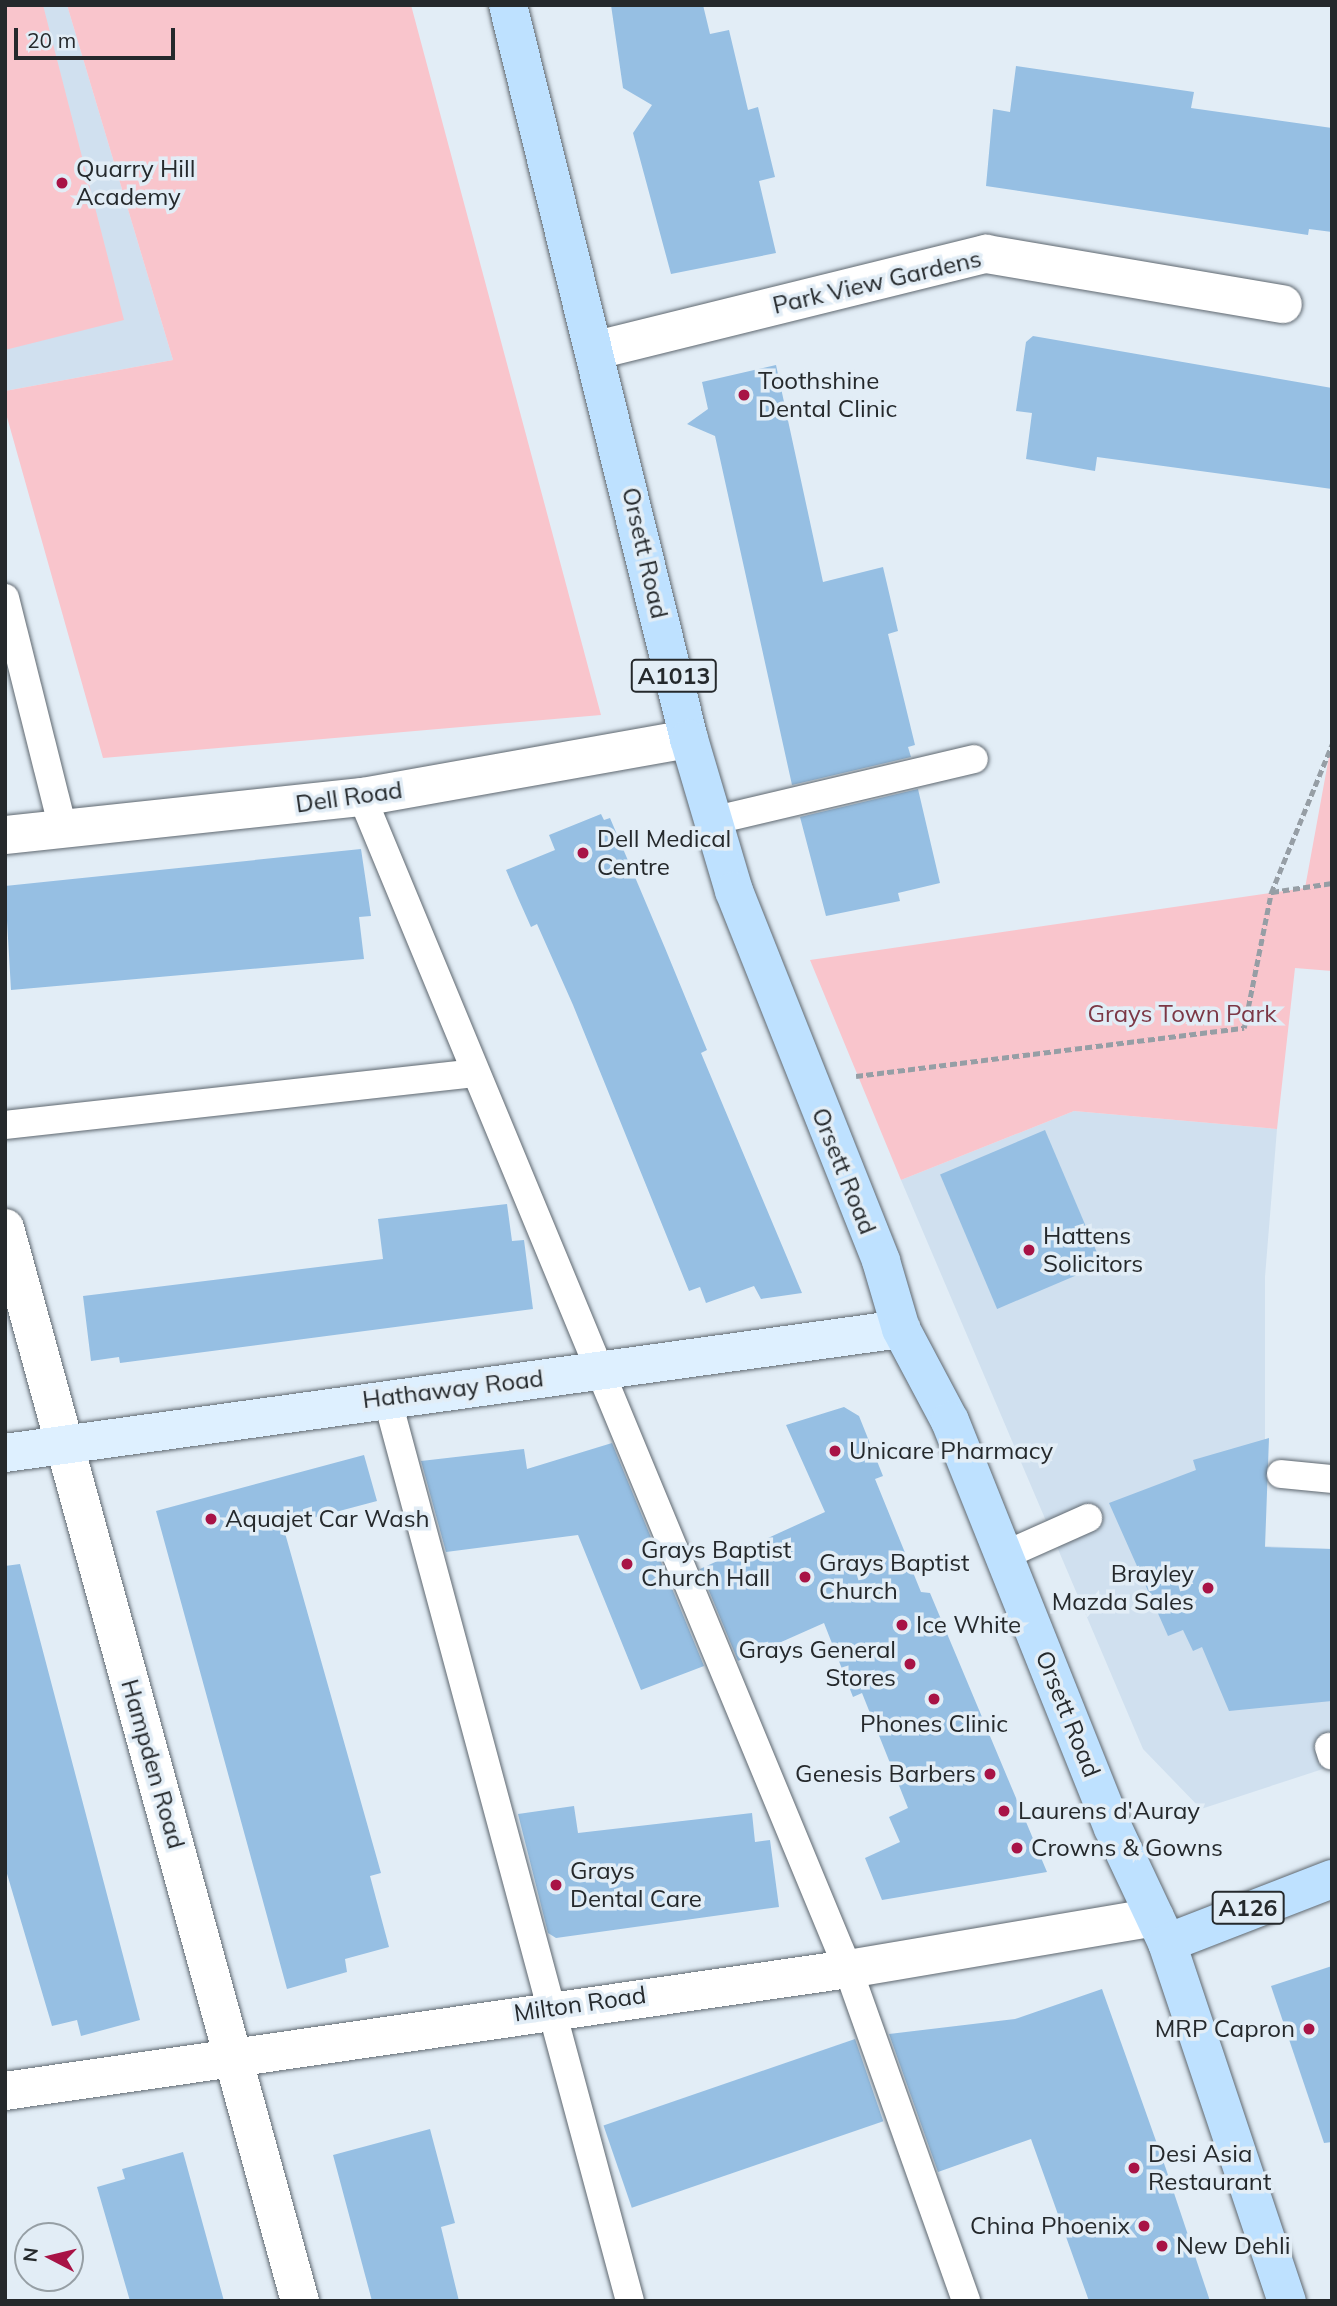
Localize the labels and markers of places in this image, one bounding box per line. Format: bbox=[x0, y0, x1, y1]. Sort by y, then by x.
place label: Quarry Hill Academy bbox=[76, 155, 195, 211]
marker: Quarry Hill Academy bbox=[54, 175, 70, 191]
place label: Toothshine Dental Clinic bbox=[758, 367, 897, 423]
marker: Toothshine Dental Clinic bbox=[736, 387, 752, 403]
place label: Dell Medical Centre bbox=[597, 825, 731, 881]
marker: Dell Medical Centre bbox=[575, 845, 591, 861]
place label: Hattens Solicitors bbox=[1043, 1222, 1143, 1278]
marker: Hattens Solicitors bbox=[1021, 1242, 1037, 1258]
place label: Unicare Pharmacy bbox=[849, 1437, 1053, 1465]
marker: Unicare Pharmacy bbox=[827, 1443, 843, 1459]
place label: Aquajet Car Wash bbox=[225, 1505, 430, 1533]
marker: Aquajet Car Wash bbox=[203, 1511, 219, 1527]
place label: Grays Baptist Church Hall bbox=[641, 1536, 791, 1592]
place label: Grays Baptist Church bbox=[819, 1549, 969, 1605]
marker: Grays Baptist Church Hall bbox=[619, 1556, 635, 1572]
place label: Brayley Mazda Sales bbox=[1052, 1560, 1194, 1616]
marker: Grays Baptist Church bbox=[797, 1569, 813, 1585]
marker: Brayley Mazda Sales bbox=[1200, 1580, 1216, 1596]
place label: Ice White bbox=[916, 1611, 1021, 1639]
marker: Ice White bbox=[894, 1617, 910, 1633]
place label: Grays General Stores bbox=[738, 1636, 896, 1692]
marker: Grays General Stores bbox=[902, 1656, 918, 1672]
marker: Phones Clinic bbox=[926, 1691, 942, 1707]
place label: Phones Clinic bbox=[860, 1710, 1008, 1738]
place label: Genesis Barbers bbox=[795, 1760, 976, 1788]
marker: Genesis Barbers bbox=[982, 1766, 998, 1782]
place label: Laurens d'Auray bbox=[1018, 1797, 1200, 1825]
marker: Laurens d'Auray bbox=[996, 1803, 1012, 1819]
place label: Crowns & Gowns bbox=[1031, 1834, 1223, 1862]
marker: Crowns & Gowns bbox=[1009, 1840, 1025, 1856]
place label: Grays Dental Care bbox=[570, 1857, 702, 1913]
marker: Grays Dental Care bbox=[548, 1877, 564, 1893]
place label: MRP Capron bbox=[1155, 2015, 1295, 2043]
marker: MRP Capron bbox=[1301, 2021, 1317, 2037]
place label: Desi Asia Restaurant bbox=[1148, 2140, 1271, 2196]
marker: Desi Asia Restaurant bbox=[1126, 2160, 1142, 2176]
place label: China Phoenix bbox=[970, 2212, 1130, 2240]
marker: China Phoenix bbox=[1136, 2218, 1152, 2234]
place label: New Dehli bbox=[1176, 2232, 1290, 2260]
marker: New Dehli bbox=[1154, 2238, 1170, 2254]

